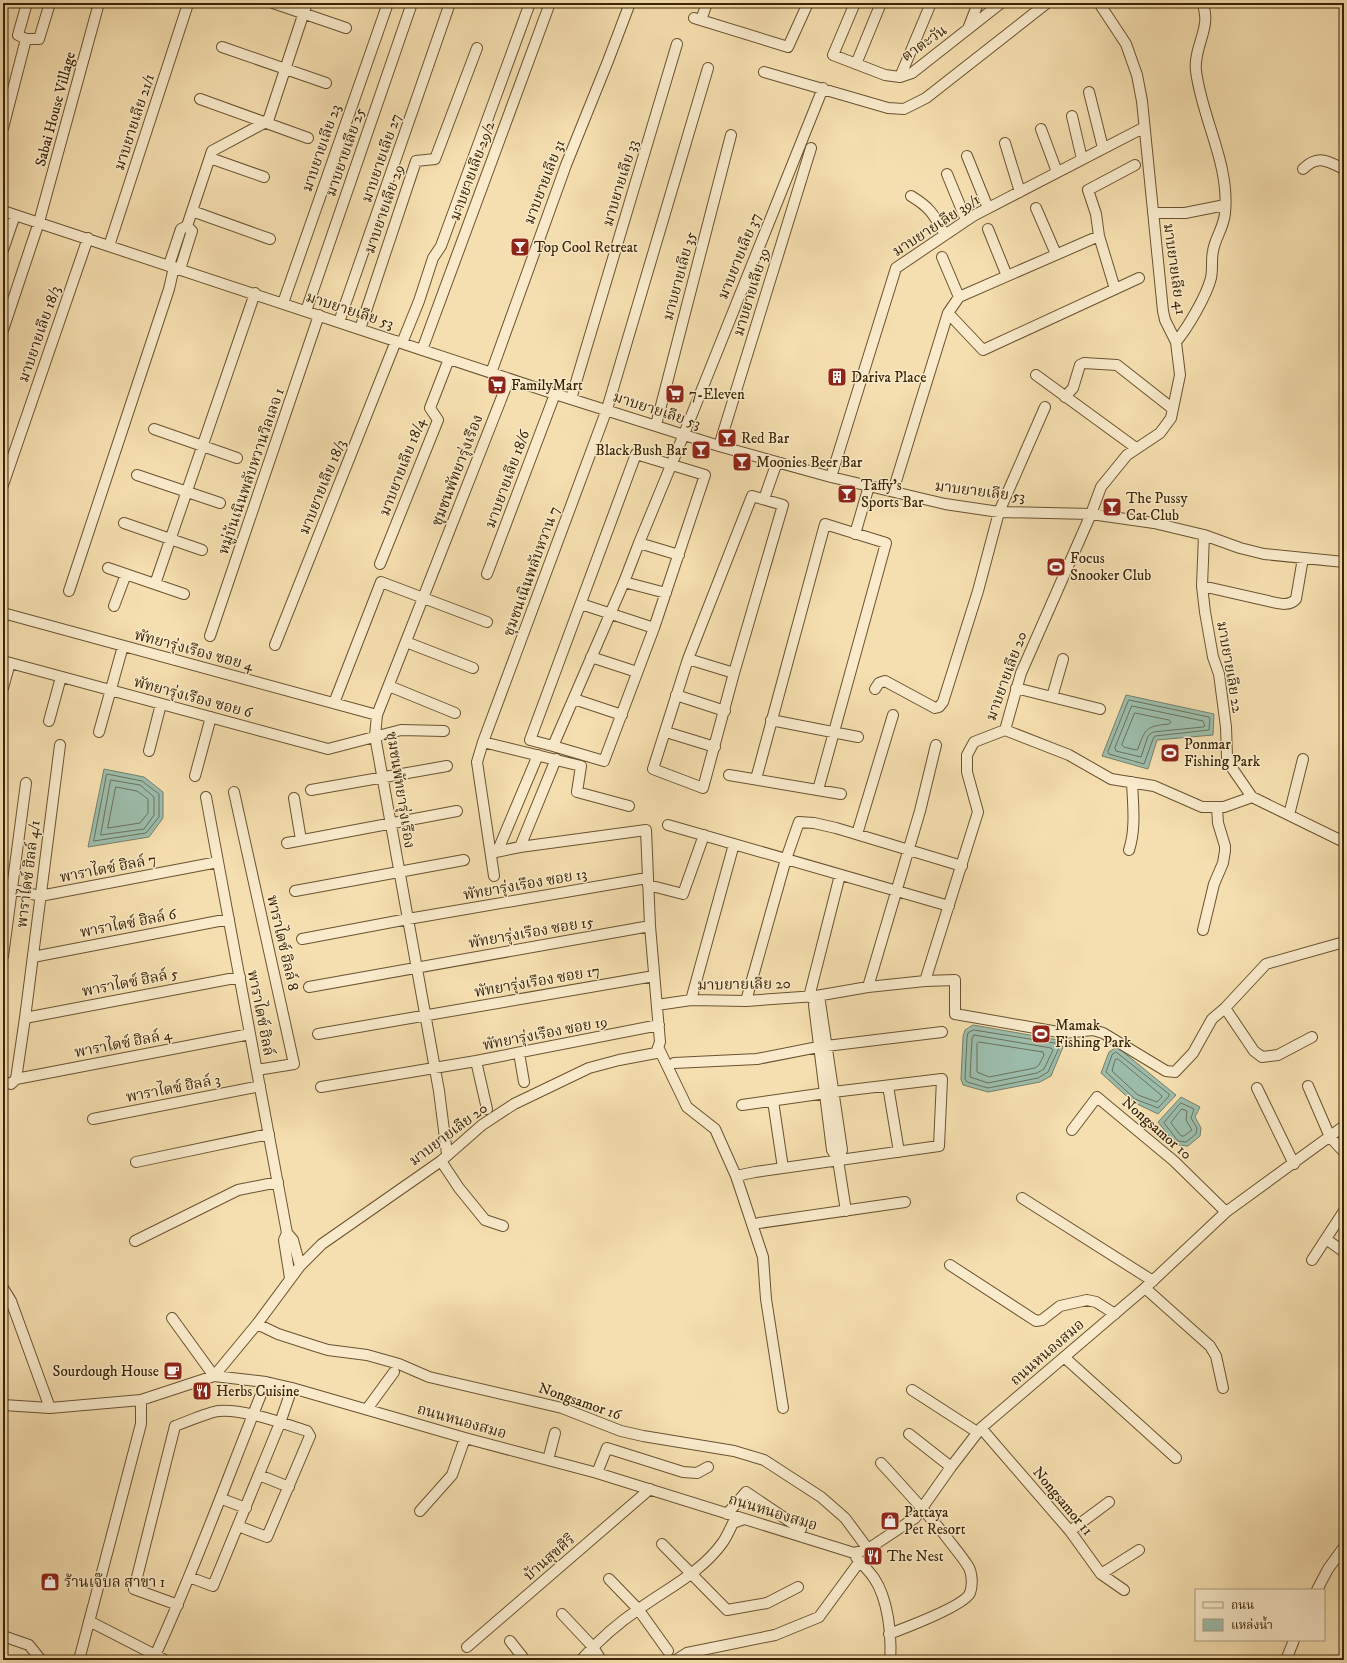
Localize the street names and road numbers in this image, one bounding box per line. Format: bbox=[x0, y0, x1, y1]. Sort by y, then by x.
street label: ตาตะวัน bbox=[898, 21, 951, 66]
street label: Sabai House Village bbox=[31, 50, 80, 169]
street label: มาบยายเลีย 21/1 bbox=[110, 71, 159, 173]
street label: มาบยายเลีย 23 bbox=[298, 102, 345, 194]
street label: มาบยายเลีย 25 bbox=[321, 105, 370, 199]
street label: มาบยายเลีย 27 bbox=[357, 111, 406, 205]
street label: มาบยายเลีย 29/2 bbox=[446, 118, 499, 223]
street label: มาบยายเลีย 31 bbox=[520, 137, 569, 227]
street label: มาบยายเลีย 33 bbox=[598, 138, 643, 229]
street label: มาบยายเลีย 29 bbox=[360, 162, 409, 256]
street label: มาบยายเลีย 39/1 bbox=[889, 190, 984, 261]
street label: มาบยายเลีย 37 bbox=[713, 210, 765, 302]
street label: มาบยายเลีย 41 bbox=[1159, 222, 1190, 316]
street label: มาบยายเลีย 35 bbox=[659, 229, 701, 323]
street label: มาบยายเลีย 39 bbox=[729, 246, 774, 339]
street label: มาบยายเลีย 18/3 bbox=[14, 283, 65, 385]
street label: มาบยายเลีย 53 bbox=[304, 287, 396, 334]
street label: หมู่บ้นเนินพลับหวานวิลเลจ 1 bbox=[214, 386, 289, 557]
street label: มาบยายเลีย 53 bbox=[611, 387, 703, 434]
street label: ชุมชนพัทยารุ่งเรือง bbox=[427, 412, 488, 529]
street label: มาบยายเลีย 18/4 bbox=[375, 415, 430, 519]
street label: มาบยายเลีย 18/6 bbox=[481, 426, 534, 531]
street label: มาบยายเลีย 18/3 bbox=[295, 437, 350, 537]
street label: มาบยายเลีย 53 bbox=[934, 477, 1026, 506]
street label: ชุมชนเนินพลับหวาน 7 bbox=[499, 504, 565, 639]
street label: มาบยายเลีย 22 bbox=[1212, 620, 1247, 715]
street label: พัทยารุ่งเรือง ซอย 4 bbox=[132, 625, 256, 677]
street label: มาบยายเลีย 20 bbox=[982, 629, 1031, 723]
street label: พัทยารุ่งเรือง ซอย 6 bbox=[131, 673, 255, 724]
street label: ชุมชนพัทยารุ่งเรือง bbox=[381, 730, 419, 850]
street label: พาราไดซ์ ฮิลล์ 4/1 bbox=[10, 819, 45, 929]
street label: พาราไดซ์ ฮิลล์ 7 bbox=[58, 848, 158, 887]
street label: พัทยารุ่งเรือง ซอย 13 bbox=[462, 864, 588, 906]
street label: พาราไดซ์ ฮิลล์ 8 bbox=[262, 893, 305, 993]
street label: พาราไดซ์ ฮิลล์ 6 bbox=[78, 903, 179, 942]
street label: พัทยารุ่งเรือง ซอย 15 bbox=[467, 912, 596, 954]
street label: พัทยารุ่งเรือง ซอย 17 bbox=[473, 961, 602, 1003]
street label: พาราไดซ์ ฮิลล์ 5 bbox=[80, 962, 180, 1001]
street label: พาราไดซ์ ฮิลล์ bbox=[243, 968, 280, 1058]
street label: มาบยายเลีย 20 bbox=[697, 974, 791, 995]
street label: พัทยารุ่งเรือง ซอย 19 bbox=[481, 1012, 609, 1056]
street label: พาราไดซ์ ฮิลล์ 4 bbox=[72, 1023, 174, 1062]
street label: พาราไดซ์ ฮิลล์ 3 bbox=[124, 1068, 222, 1107]
street label: Nongsamor 10 bbox=[1118, 1093, 1196, 1164]
street label: มาบยายเลีย 20 bbox=[405, 1099, 491, 1170]
street label: ถนนหนองสมอ bbox=[1006, 1315, 1088, 1390]
street label: Nongsamor 16 bbox=[536, 1378, 625, 1425]
street label: ถนนหนองสมอ bbox=[415, 1400, 509, 1443]
street label: Nongsamor 11 bbox=[1028, 1463, 1097, 1540]
street label: ถนนหนองสมอ bbox=[726, 1490, 820, 1535]
street label: บ้านสุขศิริ bbox=[520, 1530, 579, 1585]

